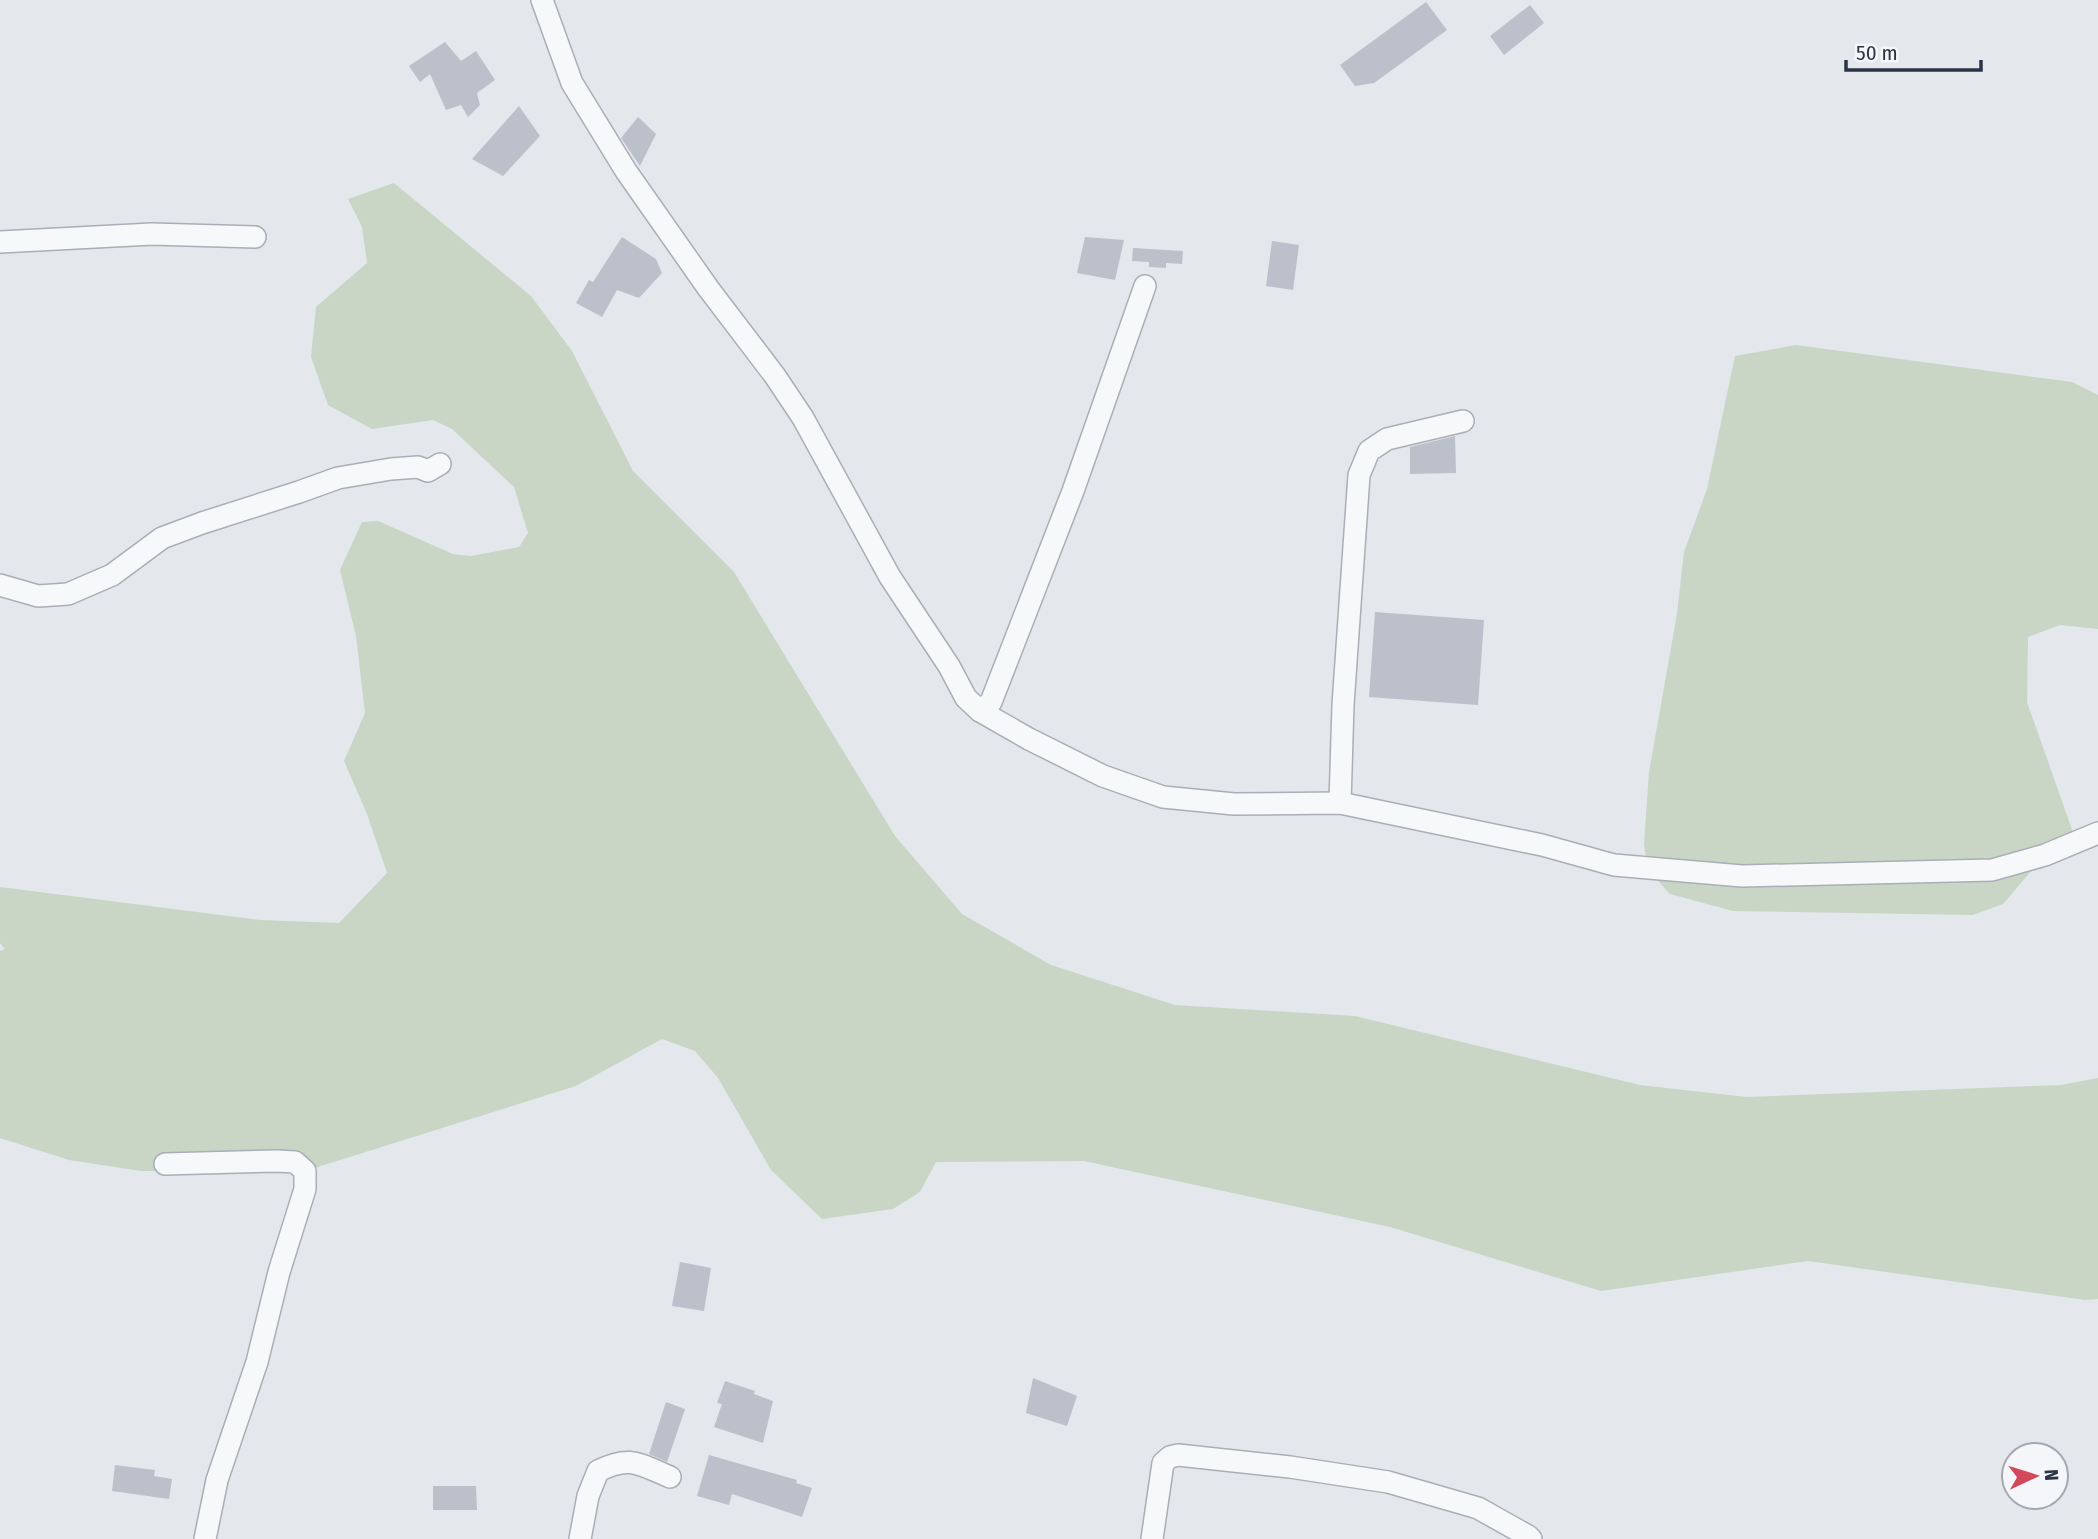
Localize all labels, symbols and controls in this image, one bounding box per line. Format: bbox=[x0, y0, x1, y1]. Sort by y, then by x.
scale bar bbox=[1846, 28, 1981, 72]
text: 50 m bbox=[1856, 40, 1898, 66]
north arrow bbox=[2000, 1441, 2070, 1511]
text: N bbox=[2040, 1468, 2063, 1481]

